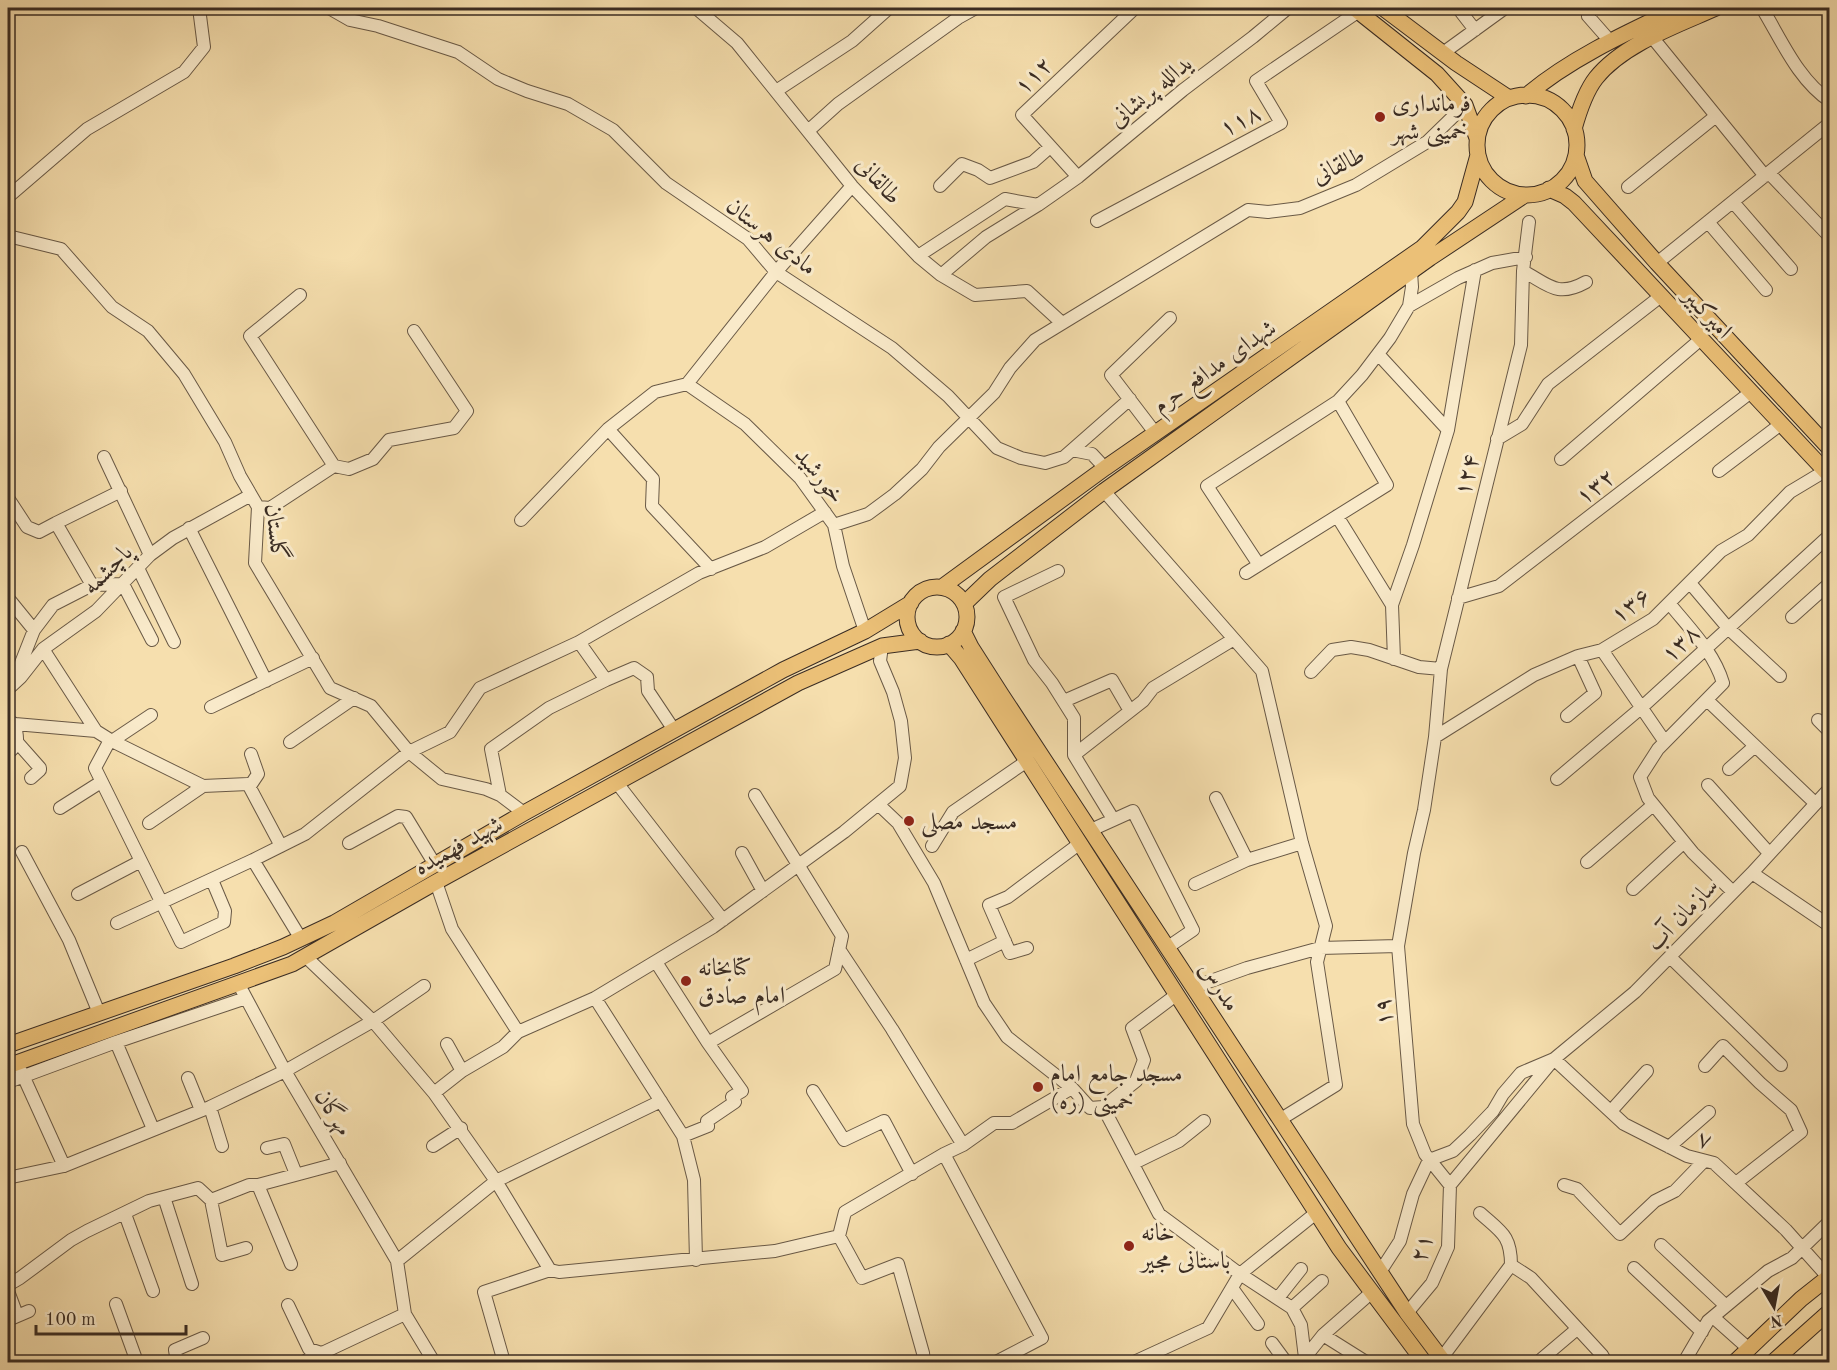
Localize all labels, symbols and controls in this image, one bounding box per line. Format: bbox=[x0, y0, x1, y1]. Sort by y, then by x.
street label: یدالله پریشانی bbox=[1105, 52, 1198, 135]
street label: ۱۱۲ bbox=[1011, 53, 1058, 100]
place label: فرمانداری خمینی شهر bbox=[1389, 93, 1471, 148]
street label: ۱۱۸ bbox=[1217, 102, 1265, 142]
marker: فرمانداری خمینی شهر bbox=[1373, 110, 1387, 124]
street label: طالقانی bbox=[1309, 144, 1369, 190]
street label: طالقانی bbox=[850, 153, 905, 210]
street label: مادی هرستان bbox=[720, 194, 820, 282]
street label: امیرکبیر bbox=[1676, 282, 1736, 344]
street label: شهدای مدافع حرم bbox=[1149, 316, 1286, 425]
street label: خورشید bbox=[788, 444, 848, 509]
street label: ۱۲۴ bbox=[1451, 452, 1485, 499]
street label: ۱۳۲ bbox=[1572, 465, 1620, 510]
street label: گلستان bbox=[260, 502, 295, 562]
street label: پاچشمه bbox=[79, 540, 141, 602]
street label: ۱۳۶ bbox=[1607, 585, 1655, 629]
street label: ۱۳۸ bbox=[1658, 621, 1705, 668]
place label: مسجد مصلی bbox=[921, 811, 1017, 838]
street label: شهید فهمیده bbox=[411, 813, 508, 882]
marker: مسجد مصلی bbox=[902, 814, 916, 828]
street label: سازمان آب bbox=[1640, 871, 1725, 957]
place label: کتابخانه امام صادق bbox=[698, 957, 785, 1016]
street label: مدرس bbox=[1194, 958, 1243, 1016]
marker: کتابخانه امام صادق bbox=[679, 974, 693, 988]
street label: ۱۹ bbox=[1372, 997, 1398, 1027]
place label: مسجد جامع امام خمینی (ره) bbox=[1050, 1063, 1183, 1118]
marker: مسجد جامع امام خمینی (ره) bbox=[1031, 1080, 1045, 1094]
street label: مهرگان bbox=[308, 1083, 360, 1141]
street label: ۷ bbox=[1694, 1127, 1715, 1154]
place label: خانه باستانی مجیر bbox=[1138, 1222, 1230, 1274]
street label: ۲۱ bbox=[1407, 1232, 1438, 1266]
marker: خانه باستانی مجیر bbox=[1122, 1239, 1136, 1253]
north arrow bbox=[1744, 1277, 1804, 1337]
scale bar bbox=[36, 1298, 186, 1336]
text: 100 m bbox=[45, 1311, 96, 1329]
text: N bbox=[1768, 1311, 1784, 1329]

